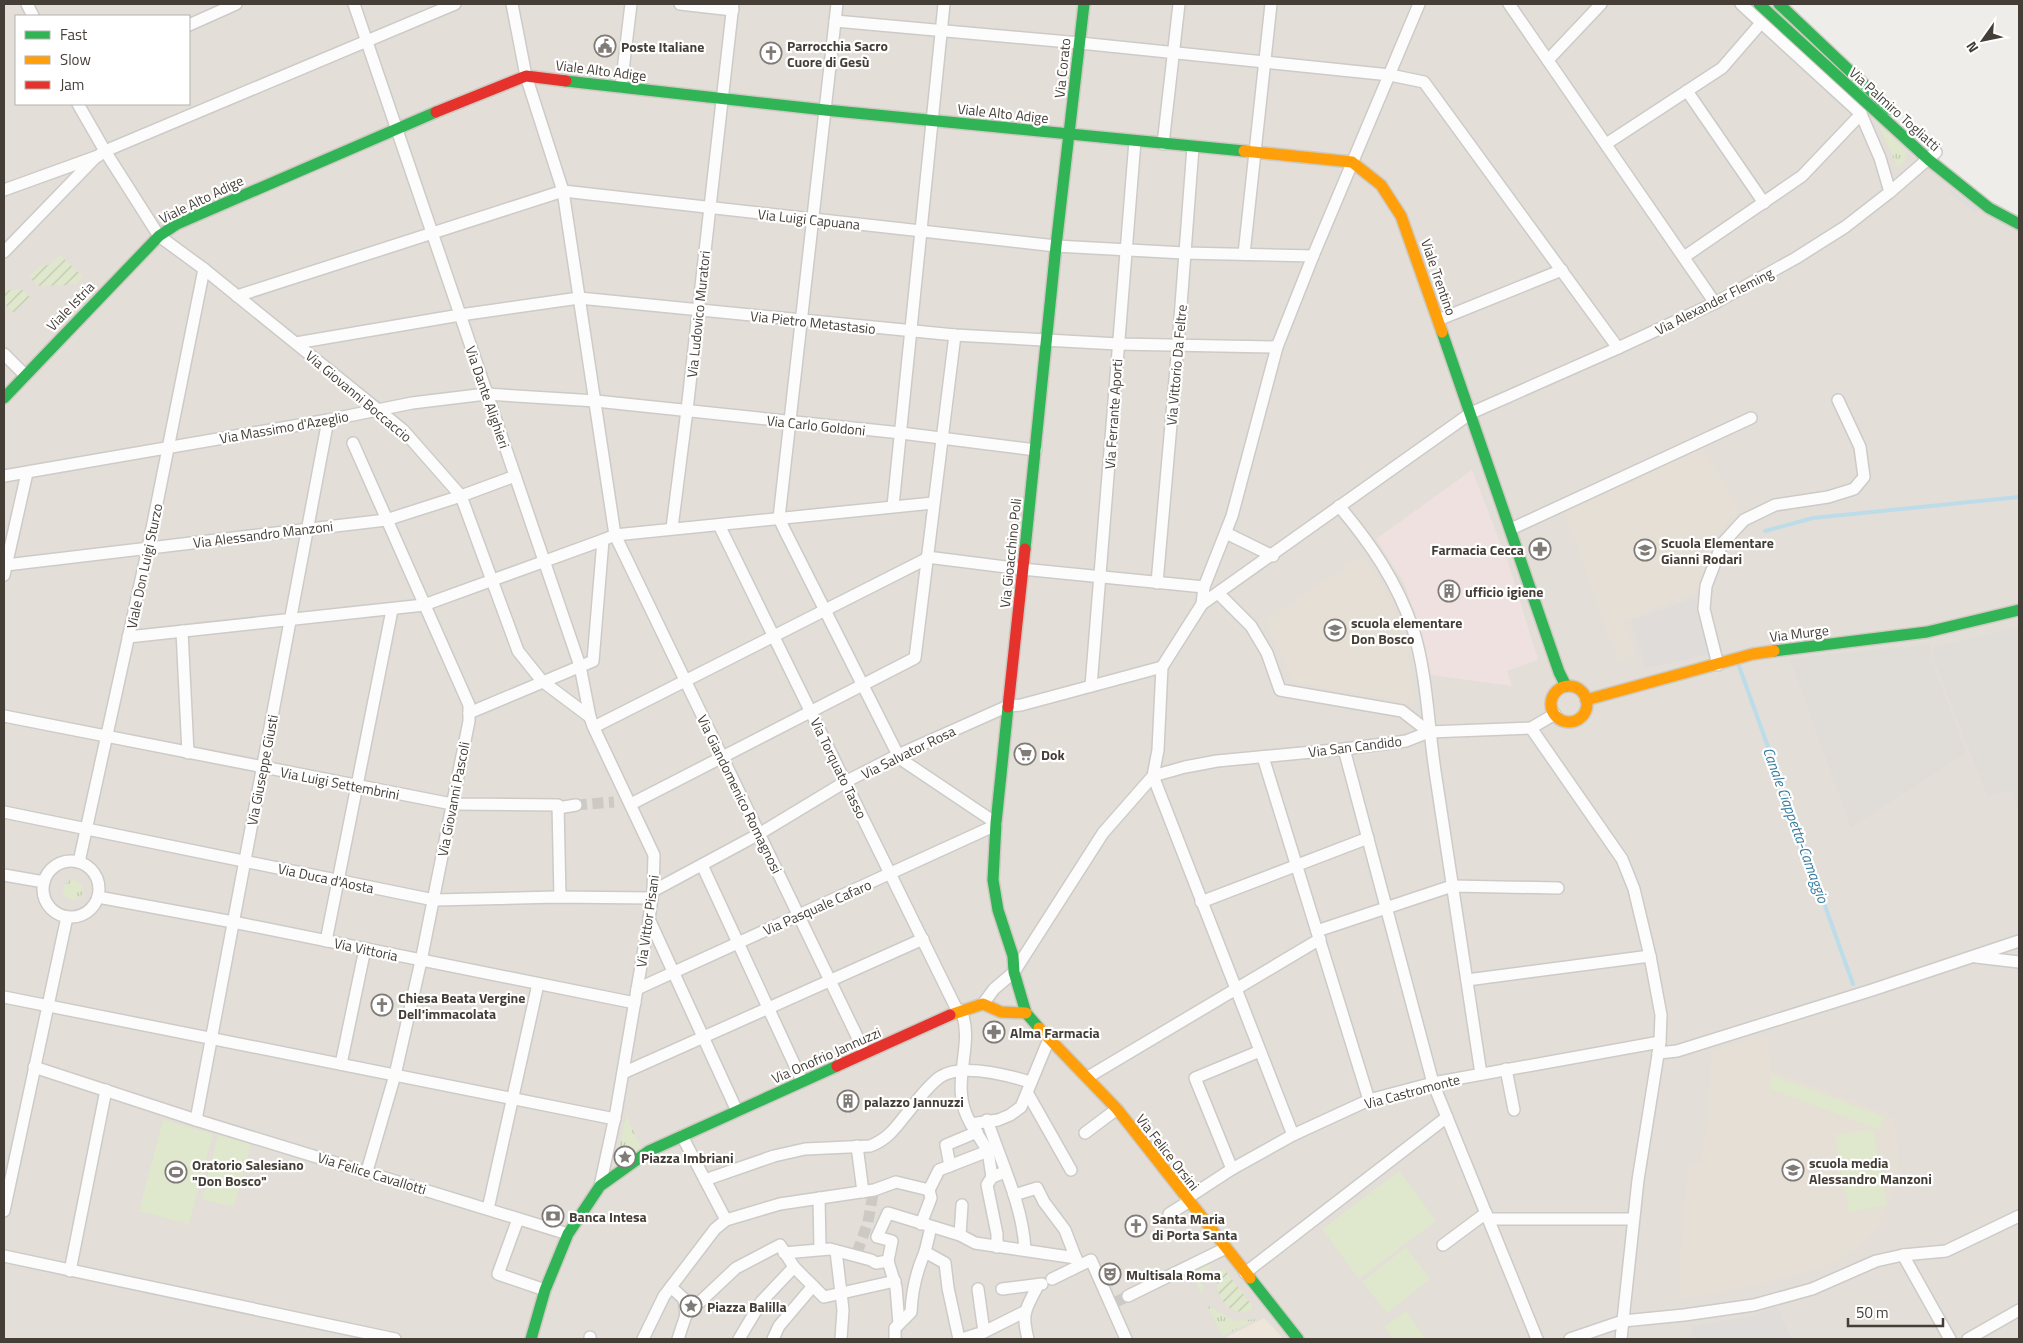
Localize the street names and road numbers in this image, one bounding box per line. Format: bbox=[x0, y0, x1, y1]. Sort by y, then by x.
street label: Via Corato bbox=[1048, 37, 1076, 99]
street label: Viale Alto Adige bbox=[554, 54, 648, 86]
street label: Via Palmiro Togliatti bbox=[1845, 62, 1945, 156]
street label: Viale Alto Adige bbox=[956, 98, 1050, 128]
street label: Viale Alto Adige bbox=[155, 169, 247, 229]
street label: Via Luigi Capuana bbox=[757, 203, 861, 235]
street label: Viale Trentino bbox=[1416, 236, 1462, 318]
street label: Via Ludovico Muratori bbox=[681, 249, 715, 379]
street label: Via Alexander Fleming bbox=[1651, 262, 1777, 340]
street label: Viale Istria bbox=[41, 277, 99, 335]
street label: Via Vittorio Da Feltre bbox=[1160, 304, 1192, 426]
street label: Via Pietro Metastasio bbox=[749, 305, 877, 339]
street label: Via Dante Alighieri bbox=[461, 343, 515, 451]
street label: Via Giovanni Boccaccio bbox=[301, 345, 417, 447]
street label: Via Ferrante Aporti bbox=[1099, 358, 1127, 470]
street label: Via Massimo d'Azeglio bbox=[218, 405, 350, 449]
street label: Via Carlo Goldoni bbox=[766, 409, 866, 441]
street label: Via Gioacchino Poli bbox=[994, 497, 1026, 609]
street label: Viale Don Luigi Sturzo bbox=[120, 501, 168, 631]
street label: Via Alessandro Manzoni bbox=[192, 515, 334, 553]
street label: Via Murge bbox=[1768, 619, 1830, 647]
street label: Via Giandomenico Romagnosi bbox=[692, 711, 788, 877]
street label: Via Giuseppe Giusti bbox=[241, 713, 283, 827]
street label: Via Torquato Tasso bbox=[805, 714, 873, 822]
street label: Via Salvator Rosa bbox=[857, 720, 959, 784]
street label: Via San Candido bbox=[1307, 730, 1403, 762]
street label: Via Giovanni Pascoli bbox=[432, 740, 474, 858]
street label: Via Luigi Settembrini bbox=[279, 761, 401, 805]
street label: Via Duca d'Aosta bbox=[276, 858, 376, 898]
street label: Via Vittor Pisani bbox=[630, 873, 664, 969]
street label: Via Pasquale Cafaro bbox=[759, 874, 875, 940]
street label: Via Vittoria bbox=[332, 932, 400, 966]
street label: Via Onofrio Jannuzzi bbox=[768, 1021, 884, 1089]
street label: Via Castromonte bbox=[1362, 1068, 1462, 1114]
street label: Via Felice Orsini bbox=[1131, 1109, 1205, 1195]
street label: Via Felice Cavallotti bbox=[315, 1146, 429, 1200]

